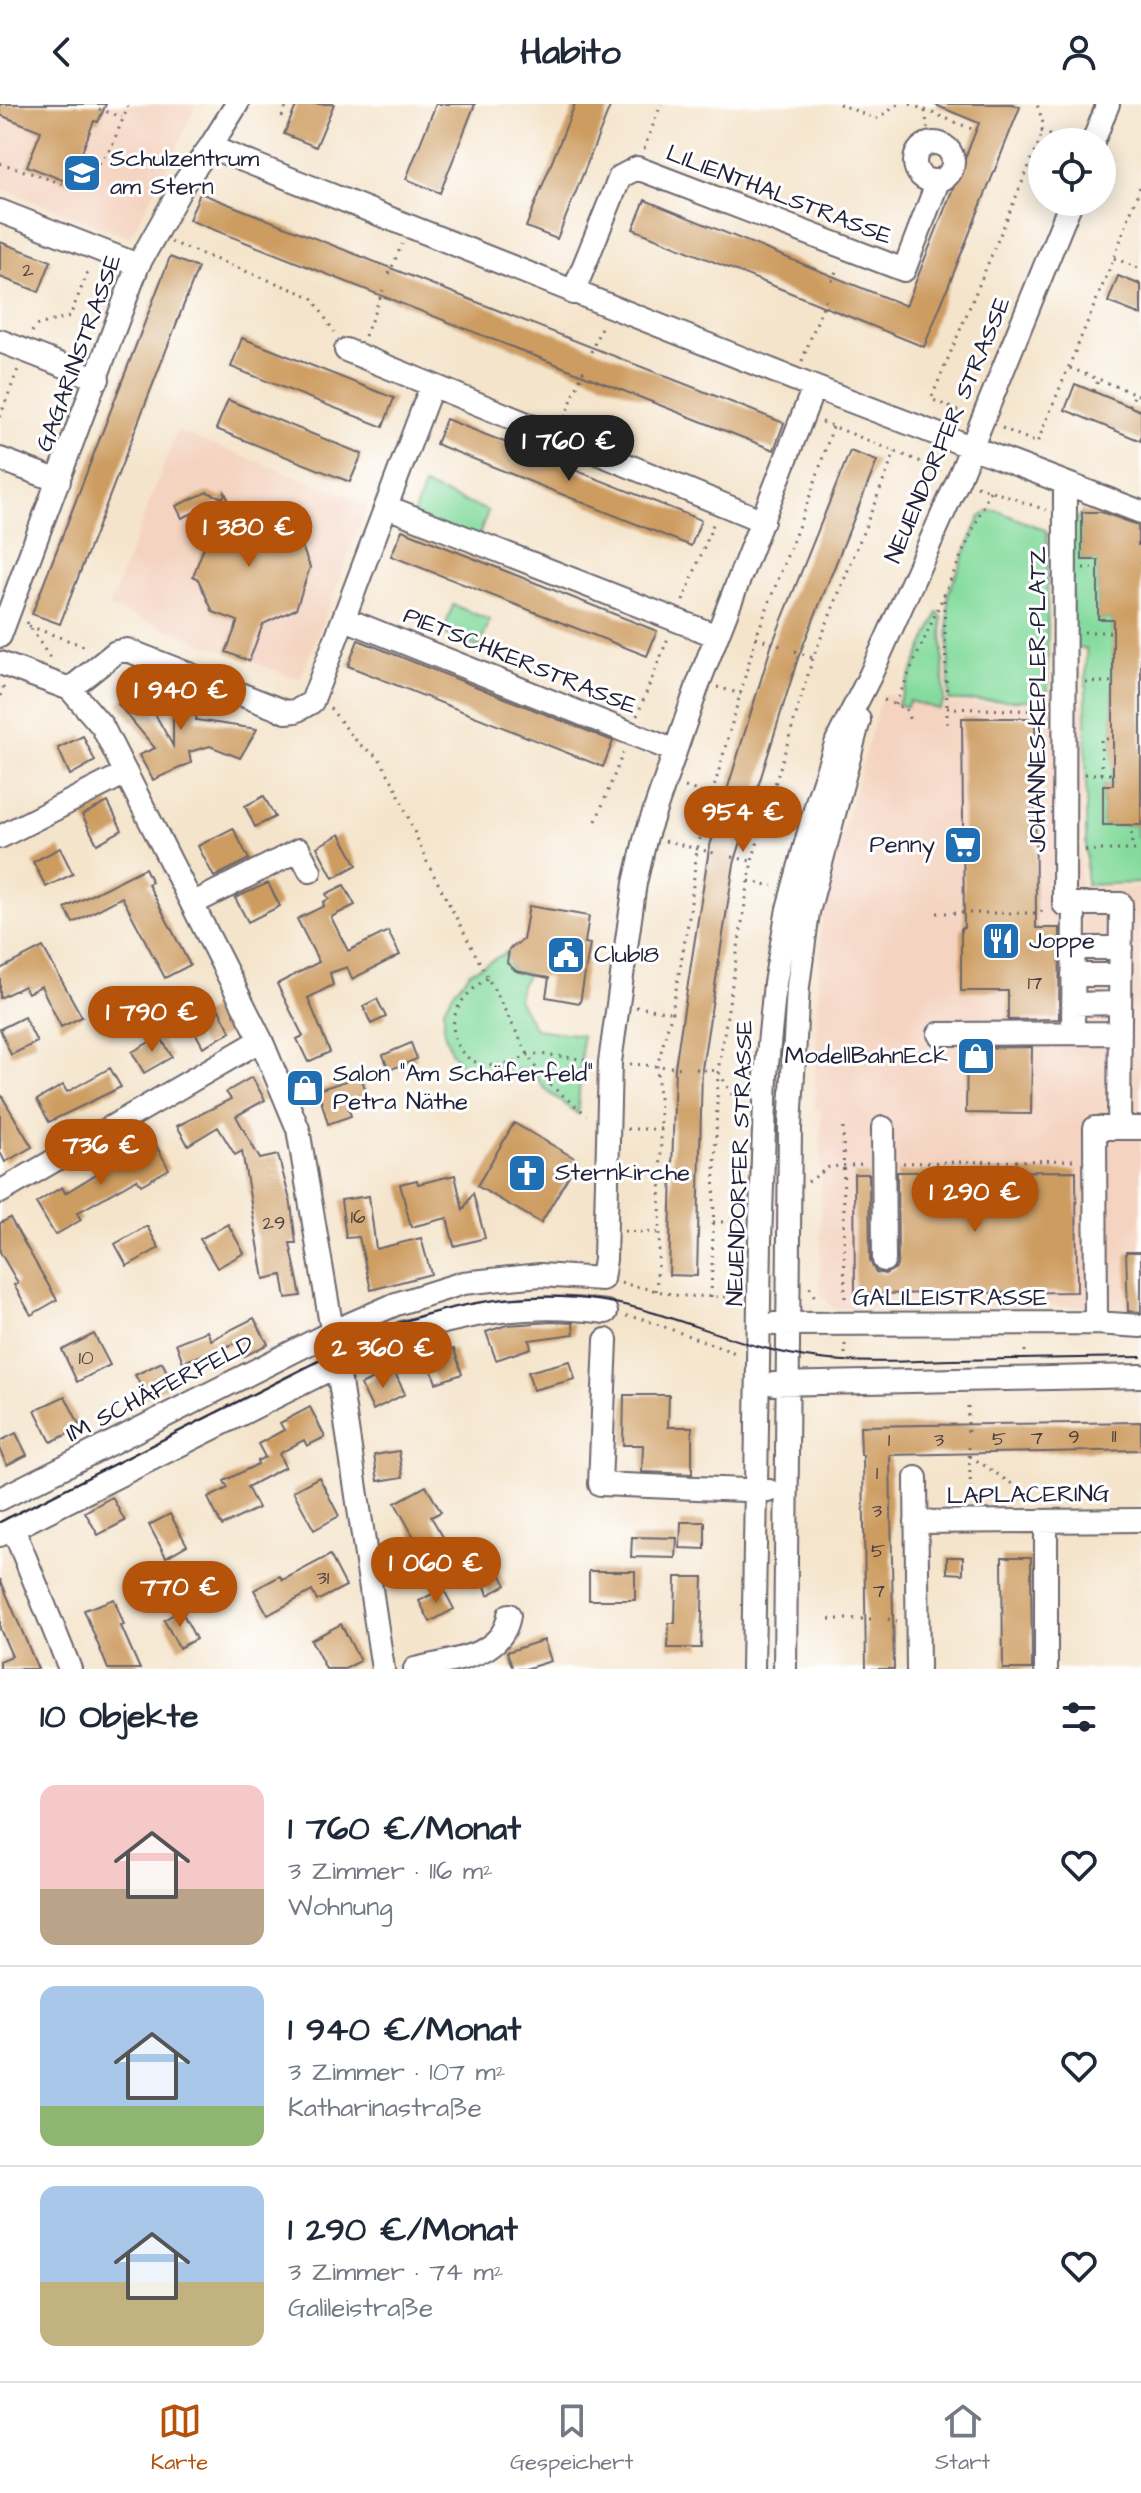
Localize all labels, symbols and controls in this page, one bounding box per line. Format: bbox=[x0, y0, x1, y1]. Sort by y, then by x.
text: Habito bbox=[520, 27, 621, 78]
icon: back bbox=[40, 30, 84, 74]
icon: person bbox=[1057, 30, 1101, 74]
map controls bbox=[1028, 128, 1116, 216]
button: locate bbox=[1028, 128, 1116, 216]
street label: LILIENTHALSTRASSE bbox=[661, 136, 897, 254]
place label: Schulzentrum am Stern bbox=[110, 142, 259, 204]
school or university icon: Schulzentrum am Stern bbox=[61, 152, 103, 194]
street label: GAGARINSTRASSE bbox=[28, 250, 130, 456]
house number: 2 bbox=[22, 256, 34, 284]
street label: NEUENDORFER STRASSE bbox=[876, 292, 1020, 568]
pin: 1 760 € bbox=[495, 415, 643, 483]
text: 1 760 € bbox=[522, 423, 616, 459]
pin: 1 380 € bbox=[175, 501, 323, 569]
text: 1 380 € bbox=[203, 509, 295, 545]
street label: JOHANNES-KEPLER-PLATZ bbox=[1021, 546, 1055, 852]
street label: PIETSCHKERSTRASSE bbox=[398, 599, 642, 723]
pin: 1 940 € bbox=[107, 664, 255, 732]
text: 1 940 € bbox=[134, 672, 228, 708]
pin: 954 € bbox=[687, 786, 799, 854]
text: 954 € bbox=[702, 794, 784, 830]
supermarket icon: Penny bbox=[942, 824, 984, 866]
place label: Penny bbox=[870, 828, 935, 863]
restaurant icon: Joppe bbox=[980, 920, 1022, 962]
place label: Joppe bbox=[1029, 924, 1095, 958]
public building icon: Club18 bbox=[545, 934, 587, 976]
place label: Club18 bbox=[594, 938, 659, 972]
house number: 17 bbox=[1028, 969, 1042, 997]
pin: 1 790 € bbox=[78, 986, 226, 1054]
text: 1 790 € bbox=[106, 994, 198, 1030]
street label: NEUENDORFER STRASSE bbox=[718, 1019, 762, 1307]
shop icon: ModellBahnEck bbox=[955, 1035, 997, 1077]
place label: ModellBahnEck bbox=[785, 1039, 948, 1073]
place label: Salon "Am Schäferfeld" Petra Näthe bbox=[333, 1057, 593, 1119]
shop icon: Salon "Am Schäferfeld" Petra Näthe bbox=[284, 1067, 326, 1109]
pin: 736 € bbox=[45, 1119, 157, 1187]
text: 736 € bbox=[63, 1127, 139, 1163]
church icon: Sternkirche bbox=[506, 1152, 548, 1194]
place label: Sternkirche bbox=[555, 1156, 690, 1190]
pin: 1 290 € bbox=[901, 1166, 1049, 1234]
text: 1 290 € bbox=[930, 1174, 1020, 1210]
house number: 16 bbox=[350, 1203, 366, 1231]
house number: 29 bbox=[263, 1209, 285, 1237]
street label: GALILEISTRASSE bbox=[853, 1281, 1047, 1315]
pin: 2 360 € bbox=[309, 1322, 457, 1390]
street label: IM SCHÄFERFELD bbox=[60, 1327, 260, 1451]
text: 2 360 € bbox=[332, 1330, 434, 1366]
house number: 10 bbox=[78, 1344, 94, 1372]
house number: 11 bbox=[1111, 1422, 1117, 1450]
house number: 9 bbox=[1068, 1423, 1080, 1451]
house number: 7 bbox=[1031, 1424, 1043, 1452]
house number: 5 bbox=[992, 1425, 1006, 1453]
house number: 1 bbox=[888, 1426, 891, 1454]
house number: 3 bbox=[934, 1426, 944, 1454]
house number: 1 bbox=[876, 1459, 879, 1487]
street label: LAPLACERING bbox=[946, 1477, 1110, 1513]
house number: 3 bbox=[872, 1497, 882, 1525]
pin: 1 060 € bbox=[362, 1537, 510, 1605]
house number: 5 bbox=[871, 1537, 885, 1565]
text: 1 060 € bbox=[389, 1545, 483, 1581]
pin: 770 € bbox=[124, 1561, 236, 1629]
house number: 31 bbox=[317, 1564, 330, 1592]
text: 770 € bbox=[140, 1569, 220, 1605]
house number: 7 bbox=[873, 1577, 885, 1605]
text: 10 Objekte bbox=[40, 1693, 199, 1741]
icon: filters bbox=[1057, 1695, 1101, 1739]
text: 1 760 €/Monat bbox=[288, 1805, 521, 1853]
icon: home bbox=[104, 1817, 200, 1913]
icon: heart bbox=[1057, 1843, 1101, 1887]
text: 3 Zimmer · 116 m² bbox=[288, 1853, 493, 1889]
text: Wohnung bbox=[288, 1889, 393, 1925]
text: 1 940 €/Monat bbox=[288, 2006, 521, 2054]
icon: home bbox=[104, 2018, 200, 2114]
icon: heart bbox=[1057, 2044, 1101, 2088]
text: 3 Zimmer · 107 m² bbox=[288, 2054, 505, 2090]
text: Katharinastraße bbox=[288, 2090, 482, 2126]
text: 1 290 €/Monat bbox=[288, 2206, 518, 2254]
icon: home bbox=[104, 2218, 200, 2314]
icon: heart bbox=[1057, 2244, 1101, 2288]
text: 3 Zimmer · 74 m² bbox=[288, 2254, 503, 2290]
text: Galileistraße bbox=[288, 2290, 433, 2326]
tab: Karte bbox=[151, 2399, 208, 2478]
tab: Gespeichert bbox=[510, 2399, 633, 2478]
tab: Start bbox=[935, 2399, 990, 2478]

